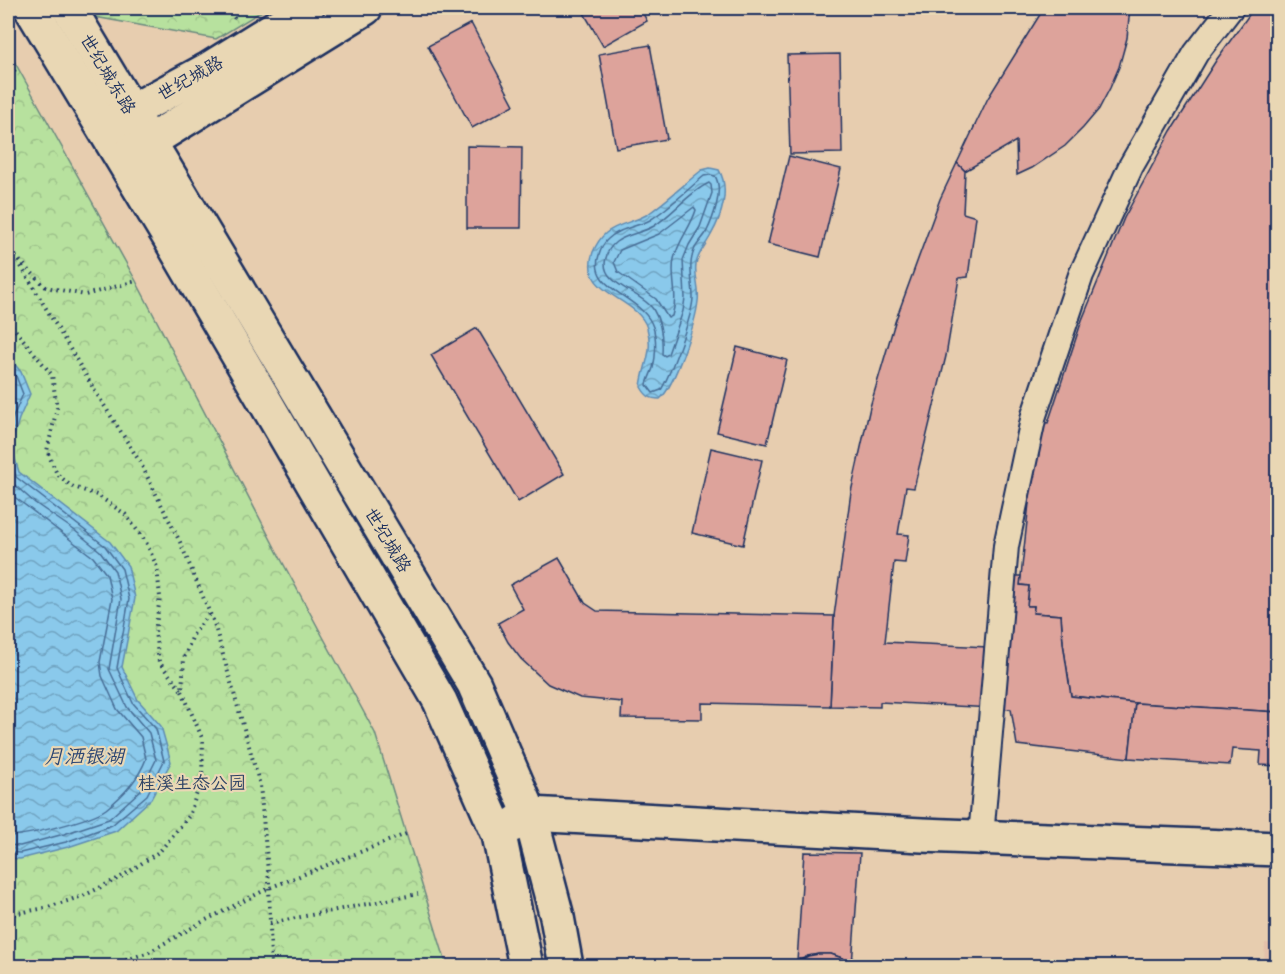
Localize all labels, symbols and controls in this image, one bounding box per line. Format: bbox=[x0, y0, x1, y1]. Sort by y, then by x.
street label: 世纪城东路 bbox=[74, 29, 141, 119]
street label: 世纪城路 bbox=[153, 50, 228, 107]
street label: 世纪城路 bbox=[358, 503, 417, 578]
water label: 月洒银湖 bbox=[44, 743, 126, 771]
park label: 桂溪生态公园 bbox=[138, 771, 246, 796]

